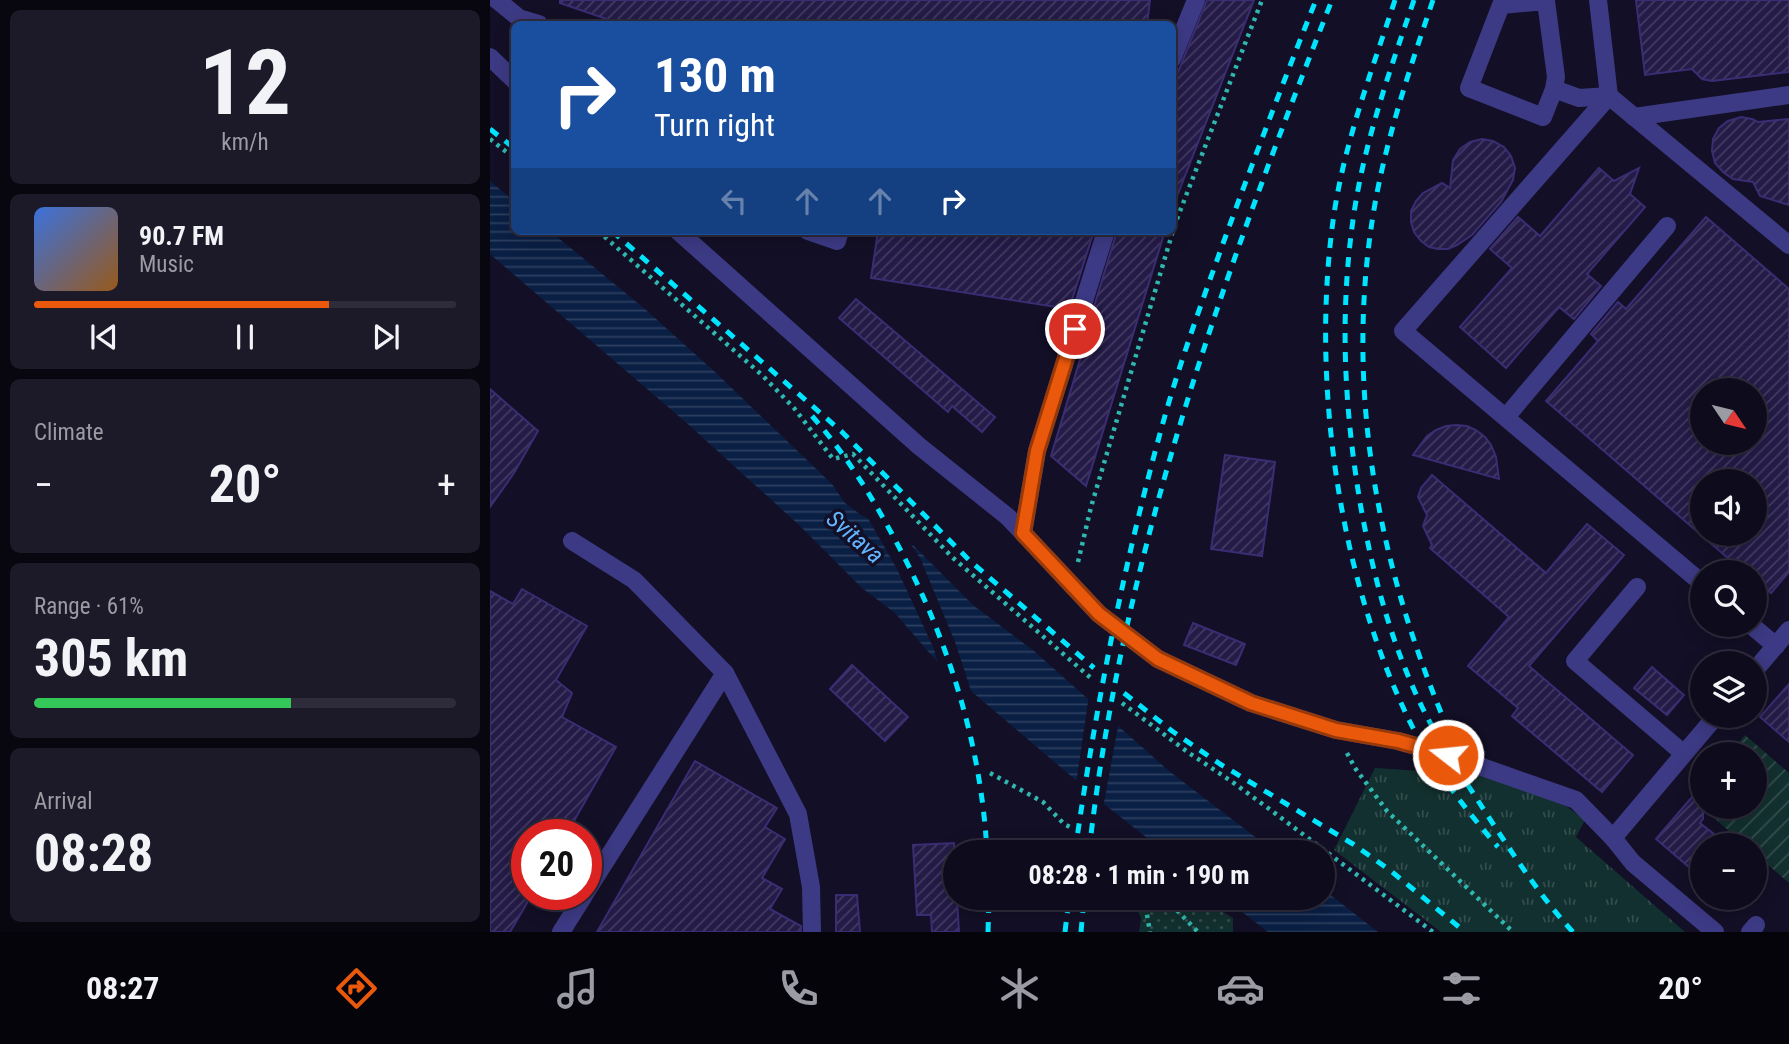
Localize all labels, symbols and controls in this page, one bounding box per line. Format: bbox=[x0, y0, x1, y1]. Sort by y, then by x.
text: 12 bbox=[199, 30, 291, 136]
text: 130 m bbox=[654, 47, 776, 104]
icon: right bbox=[539, 49, 630, 140]
text: Turn right bbox=[654, 106, 775, 144]
text: km/h bbox=[221, 129, 269, 156]
icon: left bbox=[715, 182, 753, 220]
icon: ahead bbox=[788, 182, 826, 220]
icon: ahead bbox=[861, 182, 899, 220]
icon: right bbox=[934, 182, 972, 220]
text: 90.7 FM bbox=[139, 221, 224, 251]
text: Music bbox=[139, 251, 194, 278]
pin bbox=[1045, 299, 1105, 359]
icon: arrive bbox=[1056, 310, 1094, 348]
icon: previous bbox=[85, 318, 123, 356]
icon: pause bbox=[226, 318, 264, 356]
icon: next bbox=[367, 318, 405, 356]
north arrow bbox=[1690, 378, 1768, 455]
map controls bbox=[1690, 378, 1767, 910]
text: Climate bbox=[34, 419, 104, 446]
text: 20° bbox=[209, 454, 281, 515]
text: − bbox=[34, 463, 53, 507]
text: + bbox=[437, 463, 456, 507]
button: sound bbox=[1690, 469, 1767, 546]
water label: Svitava bbox=[821, 505, 889, 569]
button: search bbox=[1690, 560, 1767, 637]
text: Range · 61% bbox=[34, 593, 144, 620]
text: 305 km bbox=[34, 628, 188, 689]
button: layers bbox=[1690, 651, 1767, 728]
position arrow bbox=[1411, 718, 1485, 792]
button: + bbox=[1690, 742, 1767, 819]
text: Arrival bbox=[34, 788, 93, 815]
speed limit sign: 20 bbox=[511, 819, 602, 910]
text: 08:28 bbox=[34, 823, 153, 884]
button: − bbox=[1690, 833, 1767, 910]
text: 08:28 · 1 min · 190 m bbox=[1029, 860, 1249, 890]
icon: directions bbox=[332, 964, 381, 1013]
icon: music bbox=[553, 964, 602, 1013]
icon: phone bbox=[774, 964, 823, 1013]
icon: climate bbox=[995, 964, 1044, 1013]
icon: car bbox=[1216, 964, 1265, 1013]
icon: filters bbox=[1437, 964, 1486, 1013]
text: 08:27 bbox=[86, 969, 159, 1007]
text: 20° bbox=[1658, 969, 1703, 1007]

